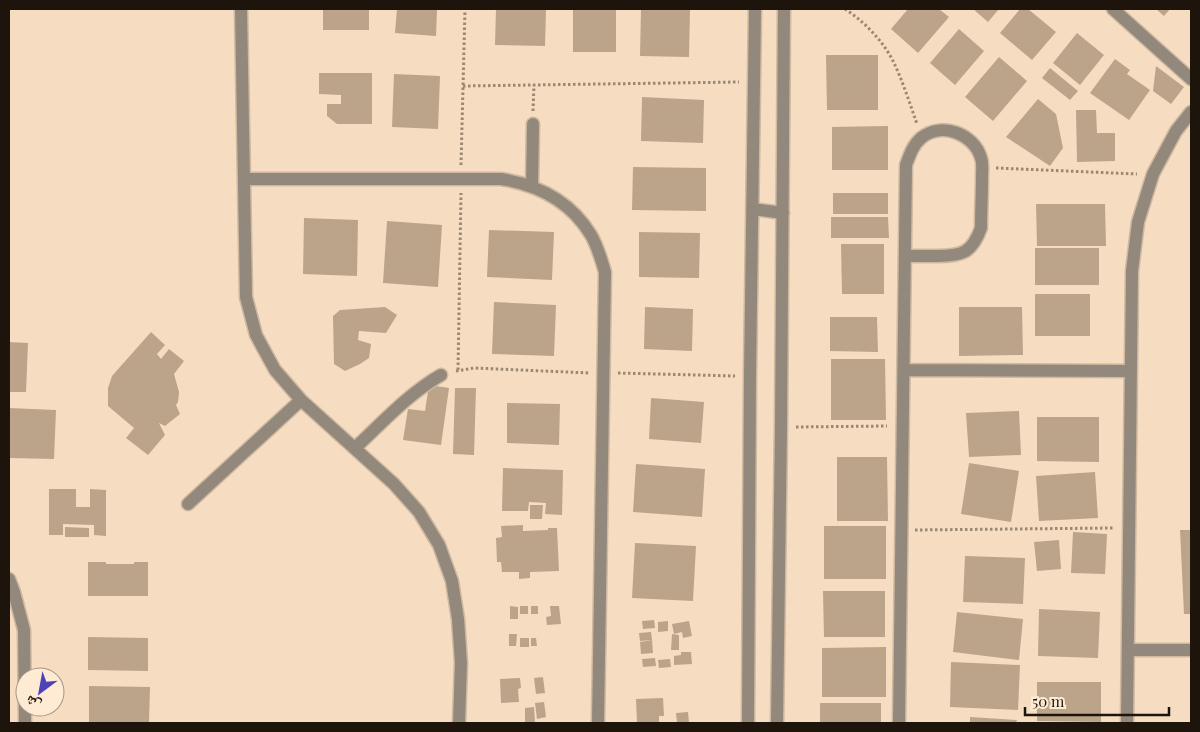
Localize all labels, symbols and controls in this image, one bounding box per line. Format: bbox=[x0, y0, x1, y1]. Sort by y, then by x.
north arrow bbox=[15, 667, 65, 717]
scale bar bbox=[1025, 684, 1169, 716]
text: ش bbox=[21, 691, 44, 715]
text: 50 m bbox=[1032, 691, 1065, 711]

